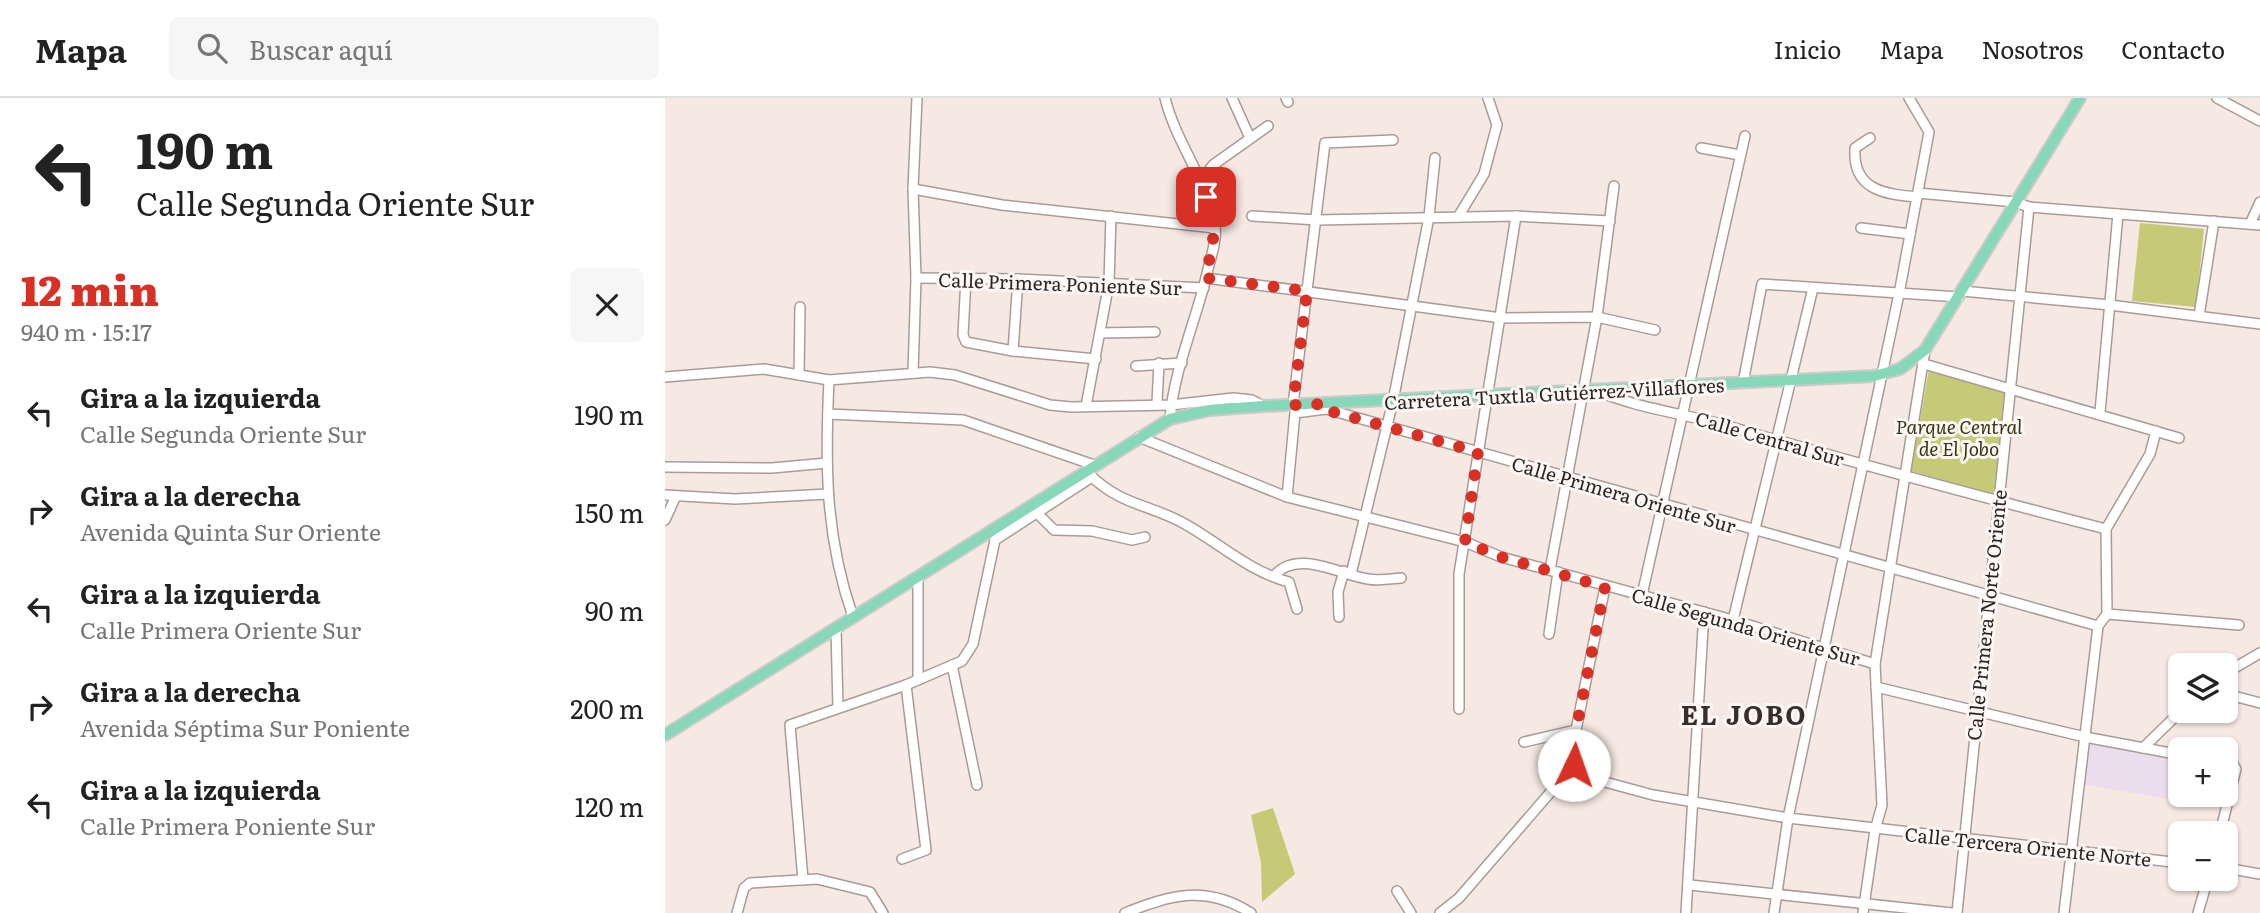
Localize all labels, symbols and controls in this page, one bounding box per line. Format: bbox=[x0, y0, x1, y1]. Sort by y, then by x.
search box bbox=[169, 17, 659, 80]
text: Mapa bbox=[35, 24, 127, 73]
icon: search bbox=[193, 29, 231, 67]
text: Buscar aquí bbox=[249, 29, 393, 68]
text: Inicio bbox=[1774, 31, 1841, 66]
text: Mapa bbox=[1879, 31, 1943, 66]
text: Nosotros bbox=[1981, 31, 2083, 66]
text: Contacto bbox=[2121, 31, 2225, 66]
text: 190 m bbox=[136, 111, 273, 184]
icon: left bbox=[21, 126, 112, 217]
pin bbox=[1176, 167, 1236, 227]
text: Calle Segunda Oriente Sur bbox=[136, 178, 534, 226]
icon: arrive bbox=[1187, 178, 1225, 216]
text: 12 min bbox=[21, 257, 159, 319]
street label: Calle Primera Poniente Sur bbox=[938, 265, 1182, 301]
button: close bbox=[570, 268, 644, 342]
text: 940 m · 15:17 bbox=[21, 314, 152, 348]
street label: Carretera Tuxtla Gutiérrez-Villaflores bbox=[1383, 370, 1725, 416]
text: Gira a la izquierda bbox=[80, 377, 321, 416]
icon: left bbox=[21, 394, 59, 432]
text: 190 m bbox=[574, 394, 644, 433]
street label: Calle Central Sur bbox=[1692, 403, 1848, 473]
park label: Parque Central de El Jobo bbox=[1896, 412, 2023, 462]
text: Calle Segunda Oriente Sur bbox=[80, 416, 366, 450]
street label: Calle Primera Oriente Sur bbox=[1509, 449, 1739, 539]
text: Gira a la derecha bbox=[80, 475, 300, 514]
street label: Calle Primera Norte Oriente bbox=[1959, 488, 2013, 742]
icon: right bbox=[21, 492, 59, 530]
text: 150 m bbox=[575, 492, 644, 531]
text: Avenida Quinta Sur Oriente bbox=[80, 514, 381, 548]
text: Gira a la izquierda bbox=[80, 573, 321, 612]
street label: Calle Segunda Oriente Sur bbox=[1629, 580, 1863, 672]
icon: left bbox=[21, 590, 59, 628]
text: 90 m bbox=[585, 590, 644, 629]
text: Calle Primera Oriente Sur bbox=[80, 612, 361, 646]
map controls bbox=[2168, 653, 2238, 891]
button: layers bbox=[2168, 653, 2238, 723]
text: Gira a la derecha bbox=[80, 671, 300, 710]
icon: right bbox=[21, 688, 59, 726]
text: 200 m bbox=[570, 688, 644, 727]
district label: EL JOBO bbox=[1681, 694, 1807, 733]
text: Avenida Séptima Sur Poniente bbox=[80, 710, 410, 744]
position arrow bbox=[1537, 728, 1611, 802]
button: + bbox=[2168, 737, 2238, 807]
text: Gira a la izquierda bbox=[80, 769, 321, 808]
icon: left bbox=[21, 786, 59, 824]
text: 120 m bbox=[575, 786, 644, 825]
text: Calle Primera Poniente Sur bbox=[80, 808, 375, 842]
street label: Calle Tercera Oriente Norte bbox=[1903, 819, 2153, 873]
button: − bbox=[2168, 821, 2238, 891]

